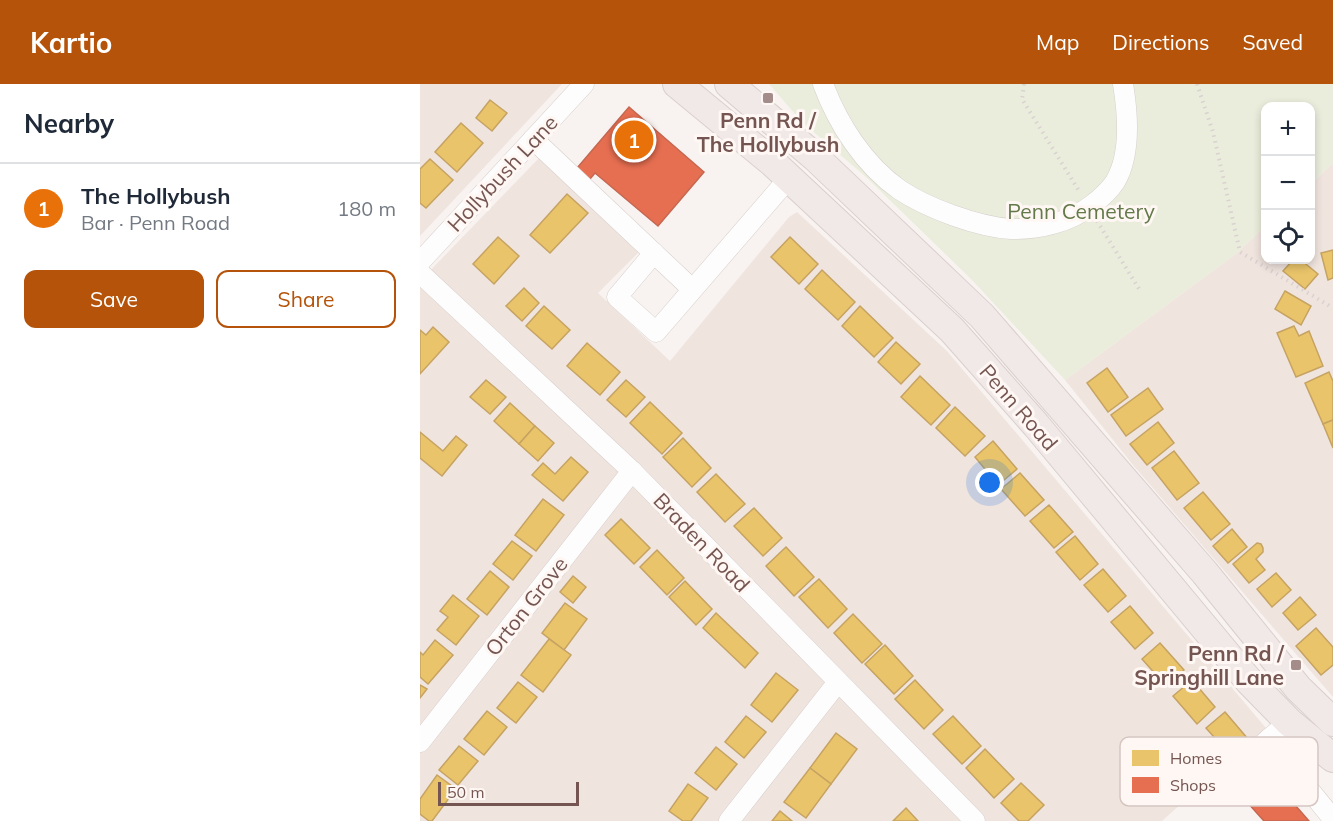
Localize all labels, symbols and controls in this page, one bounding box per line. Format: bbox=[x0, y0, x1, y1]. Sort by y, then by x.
text: Kartio bbox=[30, 25, 112, 60]
text: Map bbox=[1036, 29, 1079, 55]
text: Directions bbox=[1112, 29, 1209, 55]
text: Saved bbox=[1242, 29, 1303, 55]
marker: Penn Rd / The Hollybush bbox=[761, 91, 775, 105]
map controls bbox=[1261, 102, 1315, 264]
button: + bbox=[1261, 102, 1315, 156]
text: Nearby bbox=[24, 107, 114, 140]
place label: Penn Rd / The Hollybush bbox=[697, 107, 839, 157]
street label: Hollybush Lane bbox=[441, 109, 563, 237]
pin: 1 bbox=[614, 118, 654, 162]
button: − bbox=[1261, 156, 1315, 210]
text: The Hollybush bbox=[81, 182, 231, 210]
text: 1 bbox=[38, 196, 50, 221]
text: 180 m bbox=[337, 196, 396, 221]
park label: Penn Cemetery bbox=[1007, 198, 1155, 224]
text: Bar · Penn Road bbox=[81, 210, 230, 235]
button: locate bbox=[1261, 210, 1315, 264]
button: Save bbox=[24, 270, 204, 328]
button: Share bbox=[216, 270, 396, 328]
street label: Penn Road bbox=[974, 358, 1064, 456]
your location bbox=[975, 468, 1004, 497]
street label: Braden Road bbox=[648, 487, 756, 597]
street label: Orton Grove bbox=[479, 551, 573, 661]
place label: Penn Rd / Springhill Lane bbox=[1134, 640, 1285, 690]
marker: Penn Rd / Springhill Lane bbox=[1289, 658, 1303, 672]
legend bbox=[1120, 737, 1318, 806]
text: Homes bbox=[1170, 748, 1222, 768]
text: Shops bbox=[1170, 775, 1216, 795]
scale bar bbox=[438, 779, 579, 806]
text: 50 m bbox=[447, 782, 484, 802]

